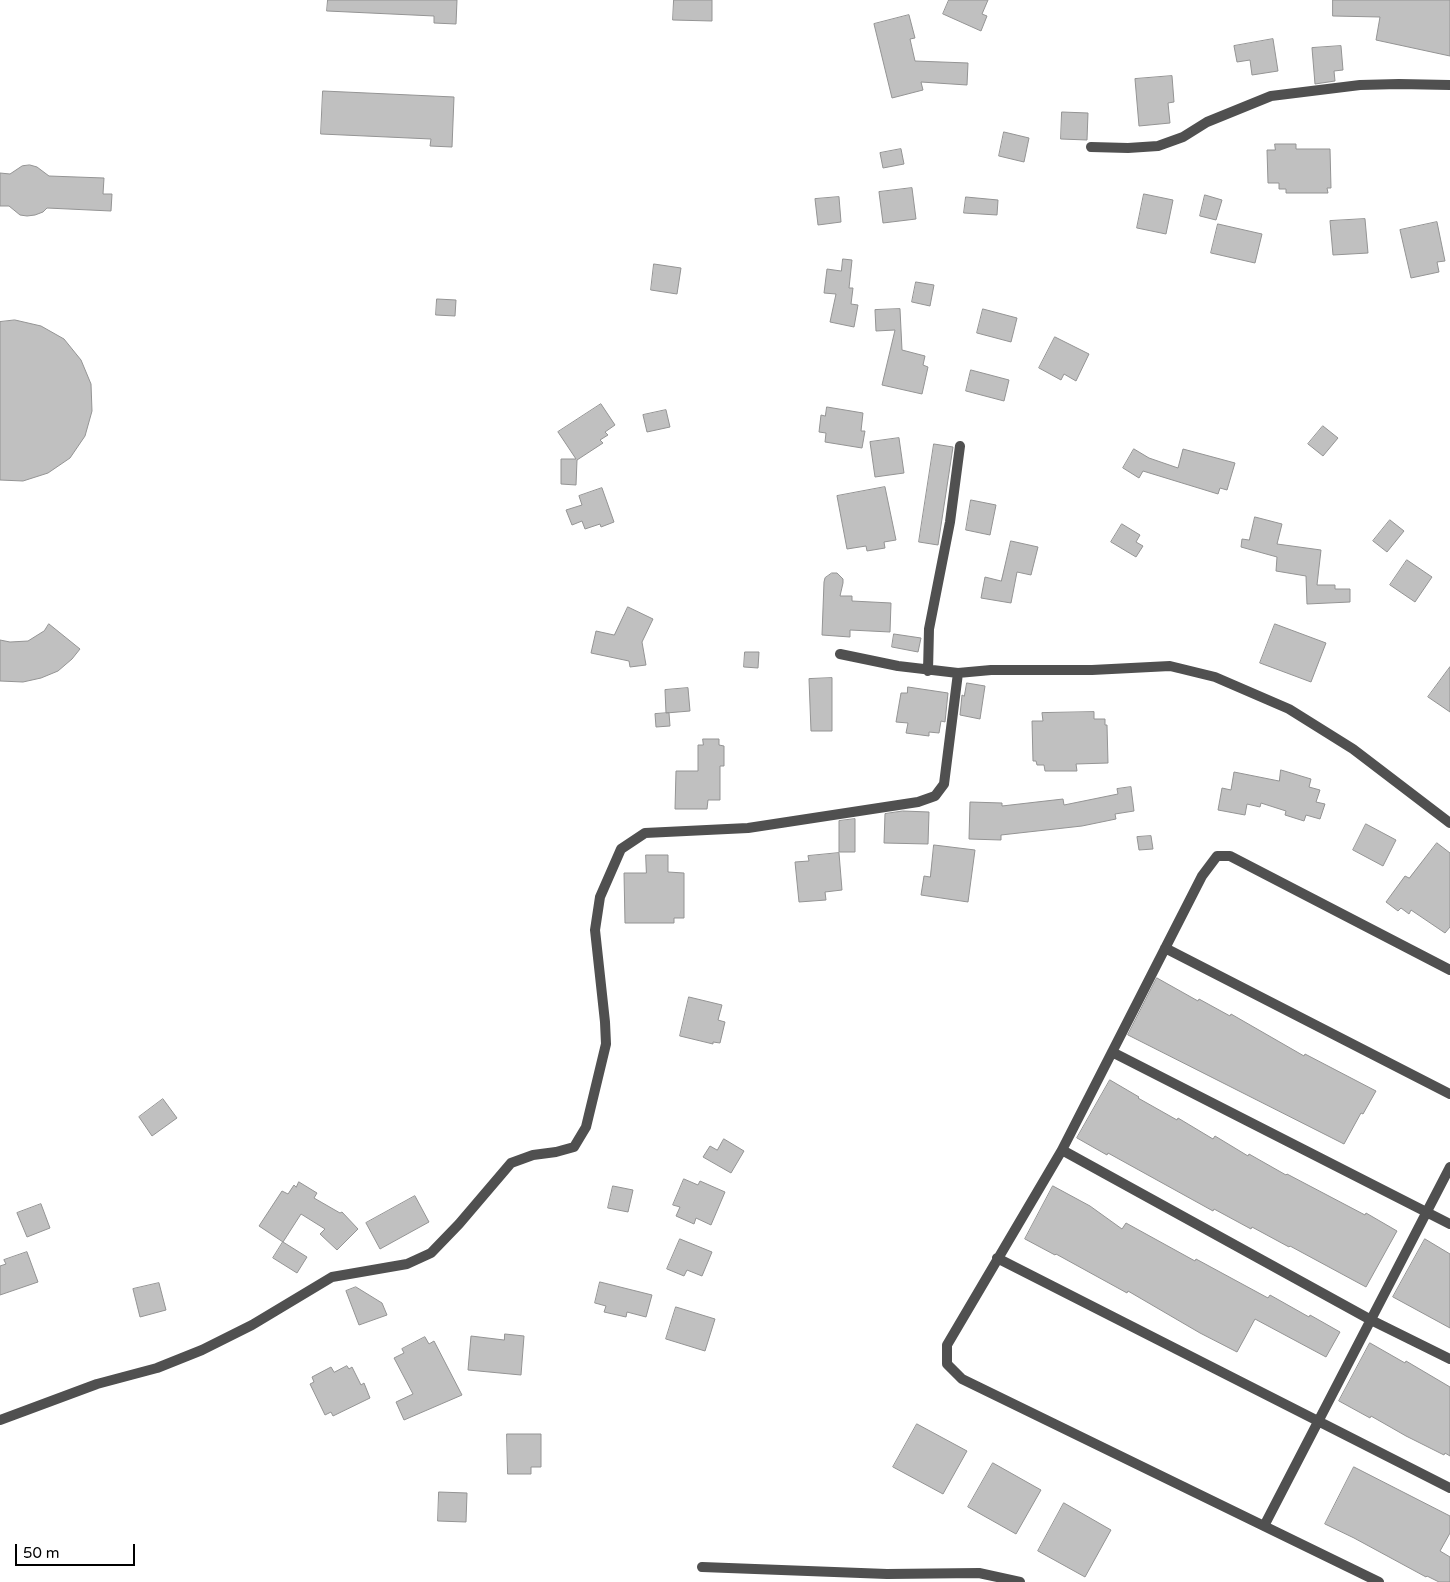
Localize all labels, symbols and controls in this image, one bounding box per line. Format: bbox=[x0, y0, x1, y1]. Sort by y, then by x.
scale bar bbox=[18, 1534, 138, 1566]
text: 50 m bbox=[23, 1544, 60, 1562]

